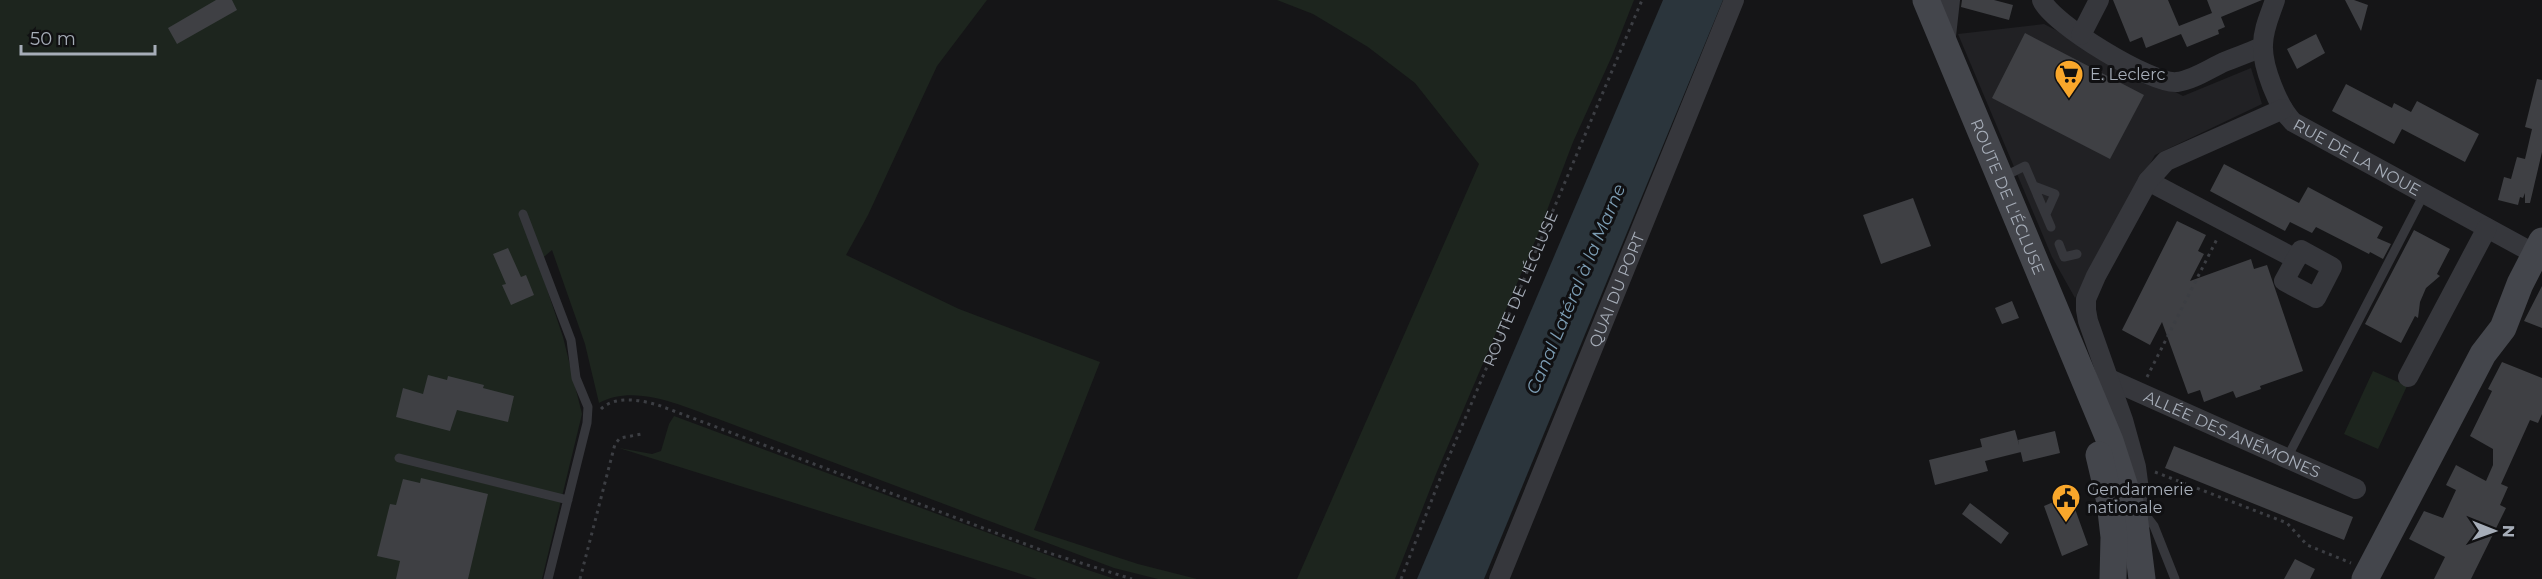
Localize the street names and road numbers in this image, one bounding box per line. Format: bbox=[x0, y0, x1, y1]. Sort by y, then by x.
street label: RUE DE LA NOUE bbox=[2290, 115, 2424, 200]
street label: ROUTE DE L'ÉCLUSE bbox=[1967, 116, 2048, 277]
street label: ROUTE DE L'ÉCLUSE bbox=[1479, 208, 1562, 369]
street label: QUAI DU PORT bbox=[1585, 229, 1649, 350]
street label: ALLÉE DES ANÉMONES bbox=[2141, 387, 2324, 482]

